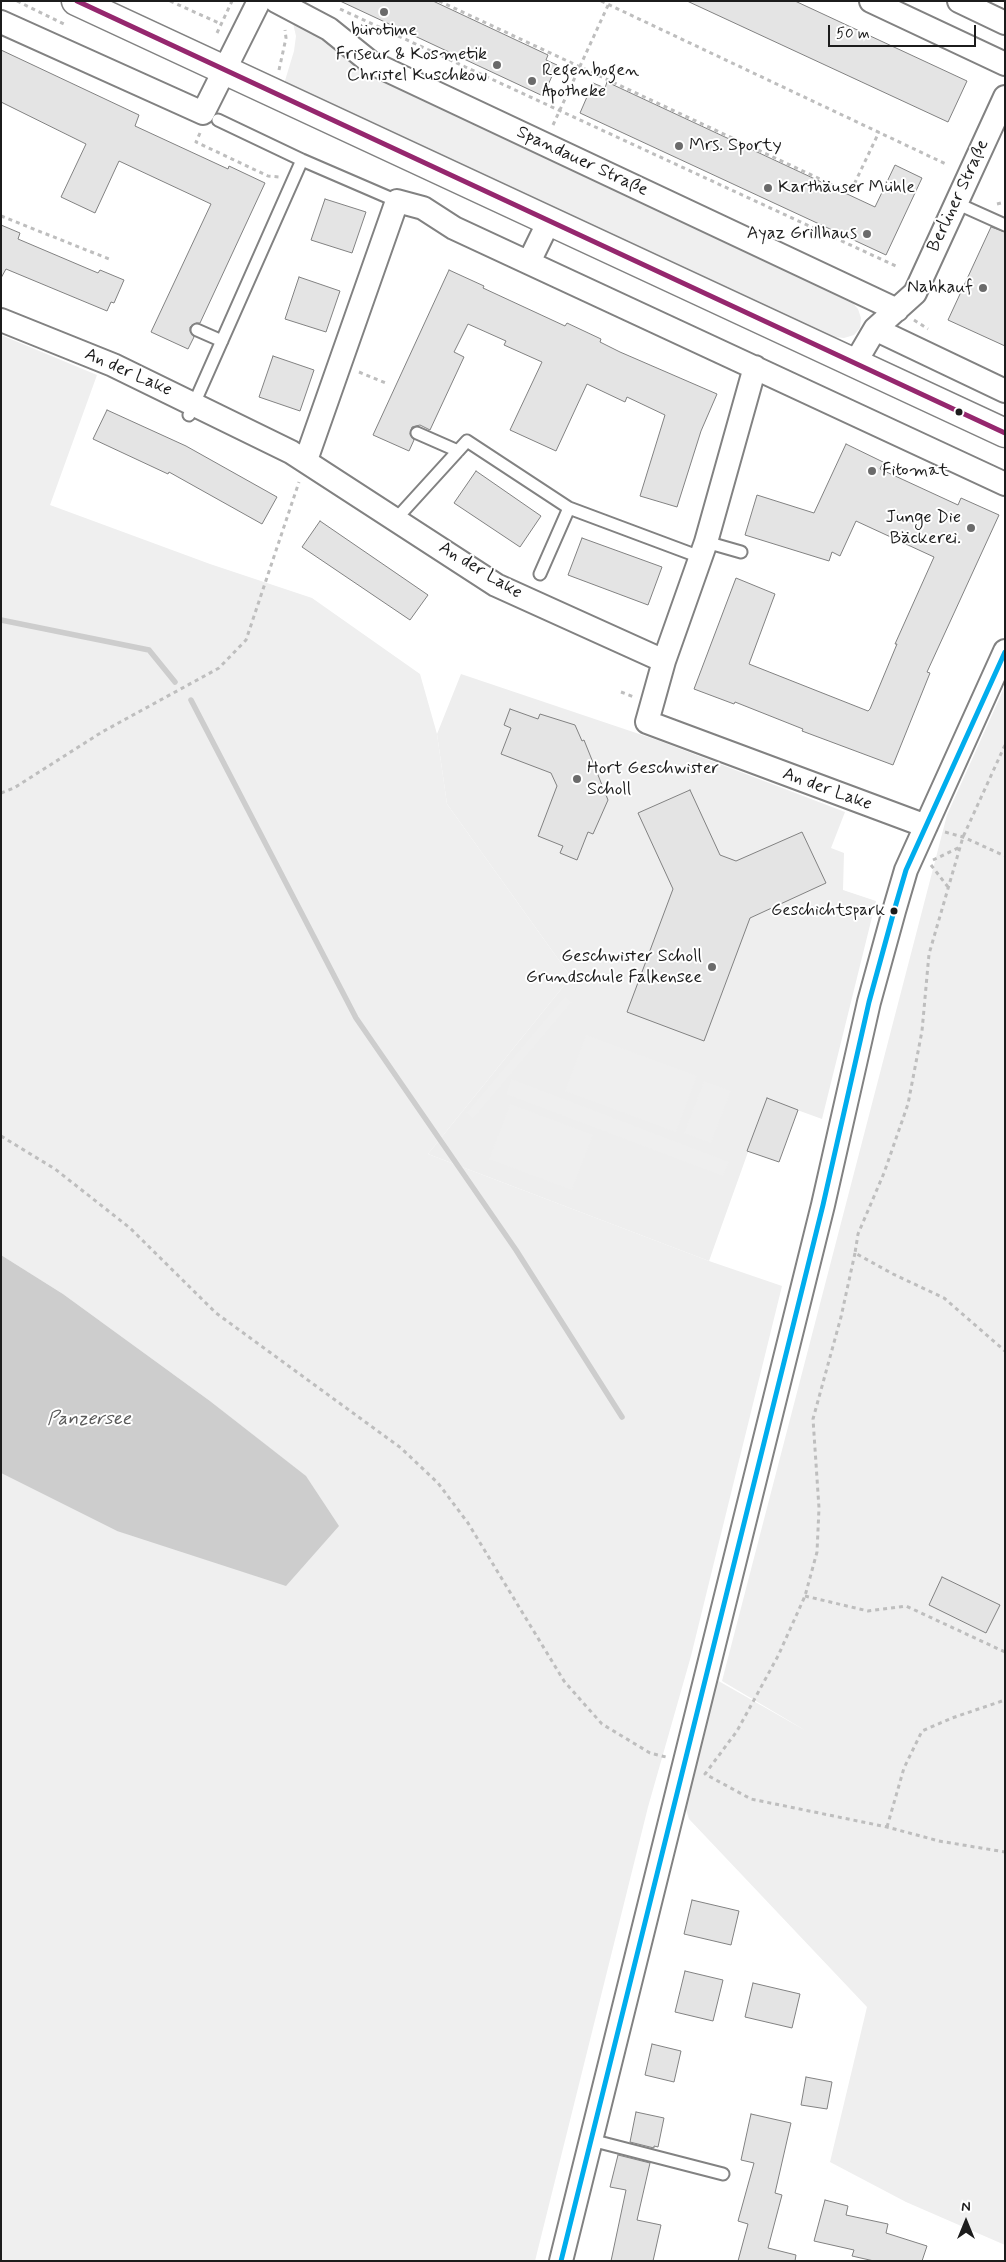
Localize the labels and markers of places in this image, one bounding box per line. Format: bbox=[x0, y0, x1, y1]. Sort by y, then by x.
marker: bürotime bbox=[378, 6, 390, 18]
place label: bürotime bbox=[351, 20, 417, 42]
place label: Friseur & Kosmetik Christel Kuschkow bbox=[336, 44, 487, 86]
marker: Friseur & Kosmetik Christel Kuschkow bbox=[491, 59, 503, 71]
place label: Regenbogen Apotheke bbox=[542, 60, 639, 102]
marker: Regenbogen Apotheke bbox=[526, 75, 538, 87]
place label: Mrs. Sporty bbox=[689, 135, 782, 157]
marker: Mrs. Sporty bbox=[673, 140, 685, 152]
place label: Karthäuser Mühle bbox=[778, 177, 915, 199]
marker: Karthäuser Mühle bbox=[762, 182, 774, 194]
place label: Ayaz Grillhaus bbox=[747, 223, 857, 245]
marker: Ayaz Grillhaus bbox=[861, 228, 873, 240]
place label: Nahkauf bbox=[907, 277, 973, 299]
marker: Nahkauf bbox=[977, 282, 989, 294]
unlabelled marker bbox=[954, 407, 964, 417]
place label: Fitomat bbox=[882, 460, 949, 482]
marker: Fitomat bbox=[866, 465, 878, 477]
place label: Junge Die Bäckerei. bbox=[886, 507, 961, 550]
marker: Junge Die Bäckerei. bbox=[965, 522, 977, 534]
place label: Hort Geschwister Scholl bbox=[587, 758, 719, 801]
marker: Hort Geschwister Scholl bbox=[571, 773, 583, 785]
place label: Geschichtspark bbox=[771, 901, 885, 921]
marker: Geschichtspark bbox=[889, 906, 899, 916]
place label: Geschwister Scholl Grundschule Falkensee bbox=[526, 946, 702, 989]
marker: Geschwister Scholl Grundschule Falkensee bbox=[706, 961, 718, 973]

